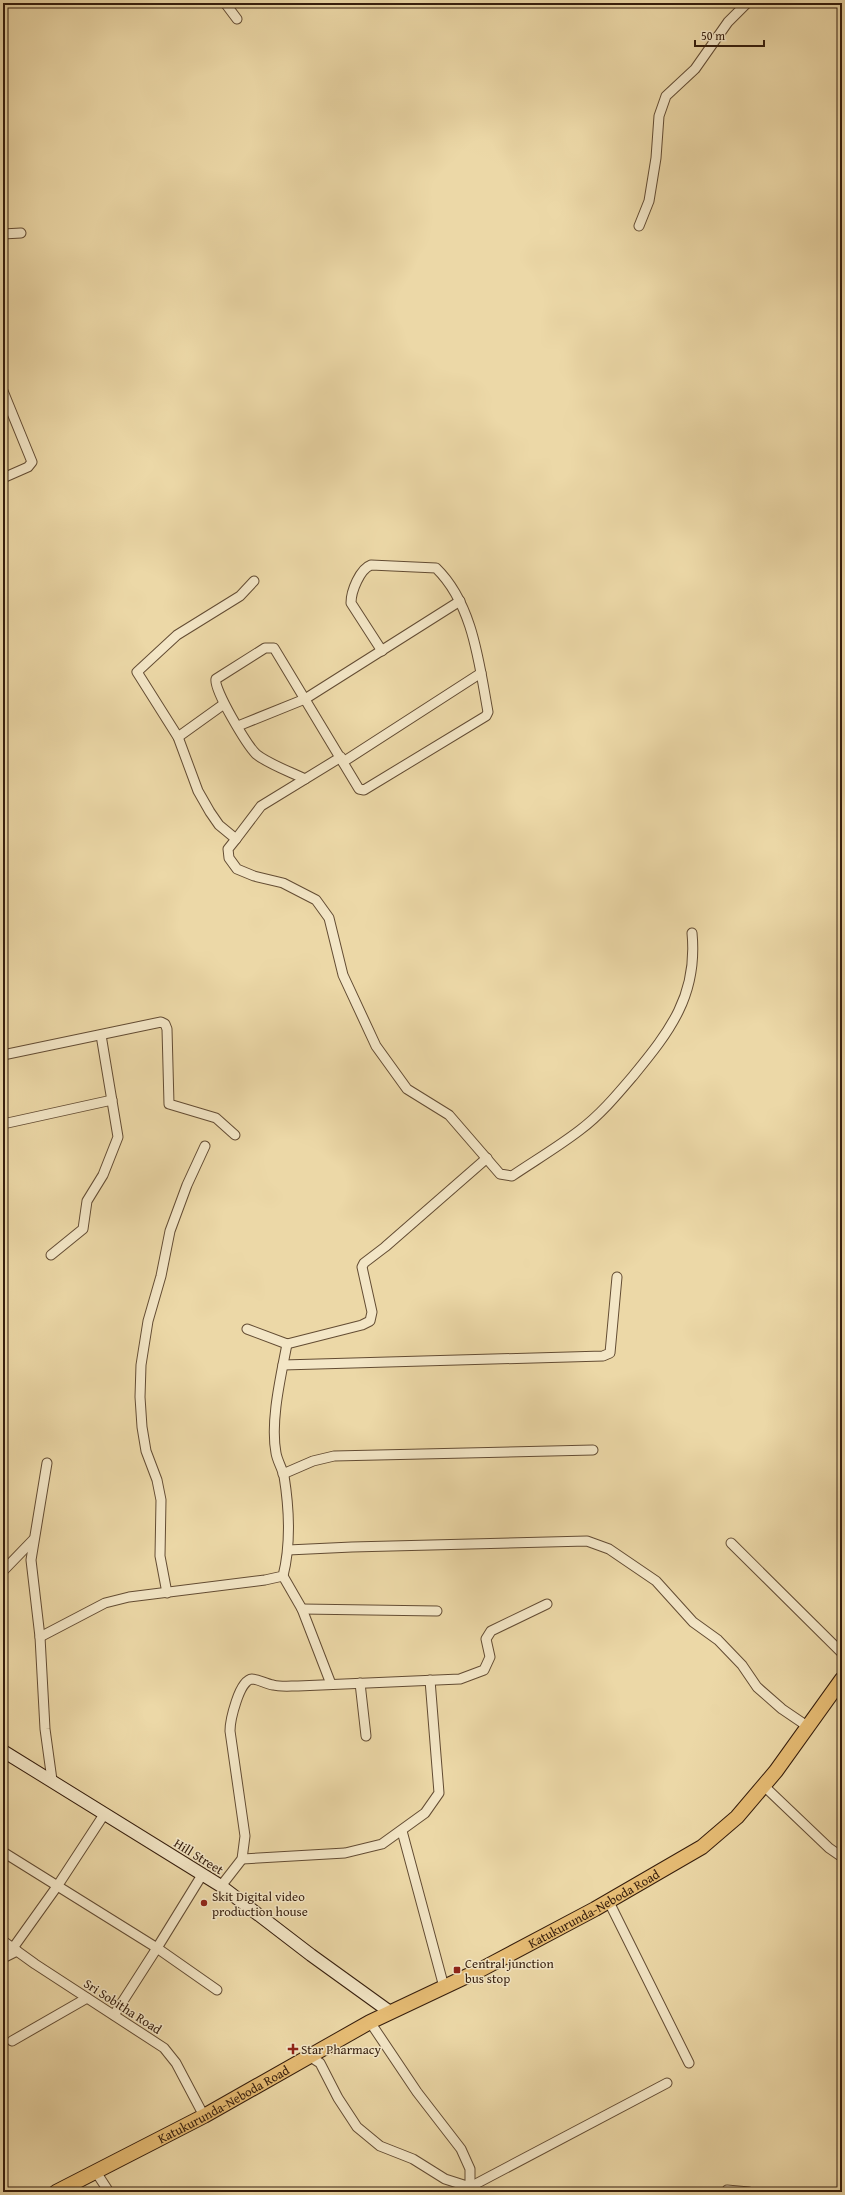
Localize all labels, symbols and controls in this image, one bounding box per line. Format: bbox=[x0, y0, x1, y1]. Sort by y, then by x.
scale bar bbox=[695, 22, 764, 48]
text: 50 m bbox=[701, 27, 725, 44]
street label: Hill Street bbox=[170, 1834, 228, 1879]
street label: Katukurunda-Neboda Road bbox=[525, 1865, 663, 1953]
place label: Skit Digital video production house bbox=[212, 1887, 308, 1921]
marker: Skit Digital video production house bbox=[199, 1898, 209, 1908]
place label: Central junction bus stop bbox=[465, 1954, 554, 1988]
marker: Central junction bus stop bbox=[452, 1965, 462, 1975]
street label: Sri Sobitha Road bbox=[80, 1974, 166, 2039]
place label: Star Pharmacy bbox=[301, 2040, 382, 2059]
marker: Star Pharmacy bbox=[288, 2044, 298, 2054]
street label: Katukurunda-Neboda Road bbox=[154, 2061, 293, 2148]

